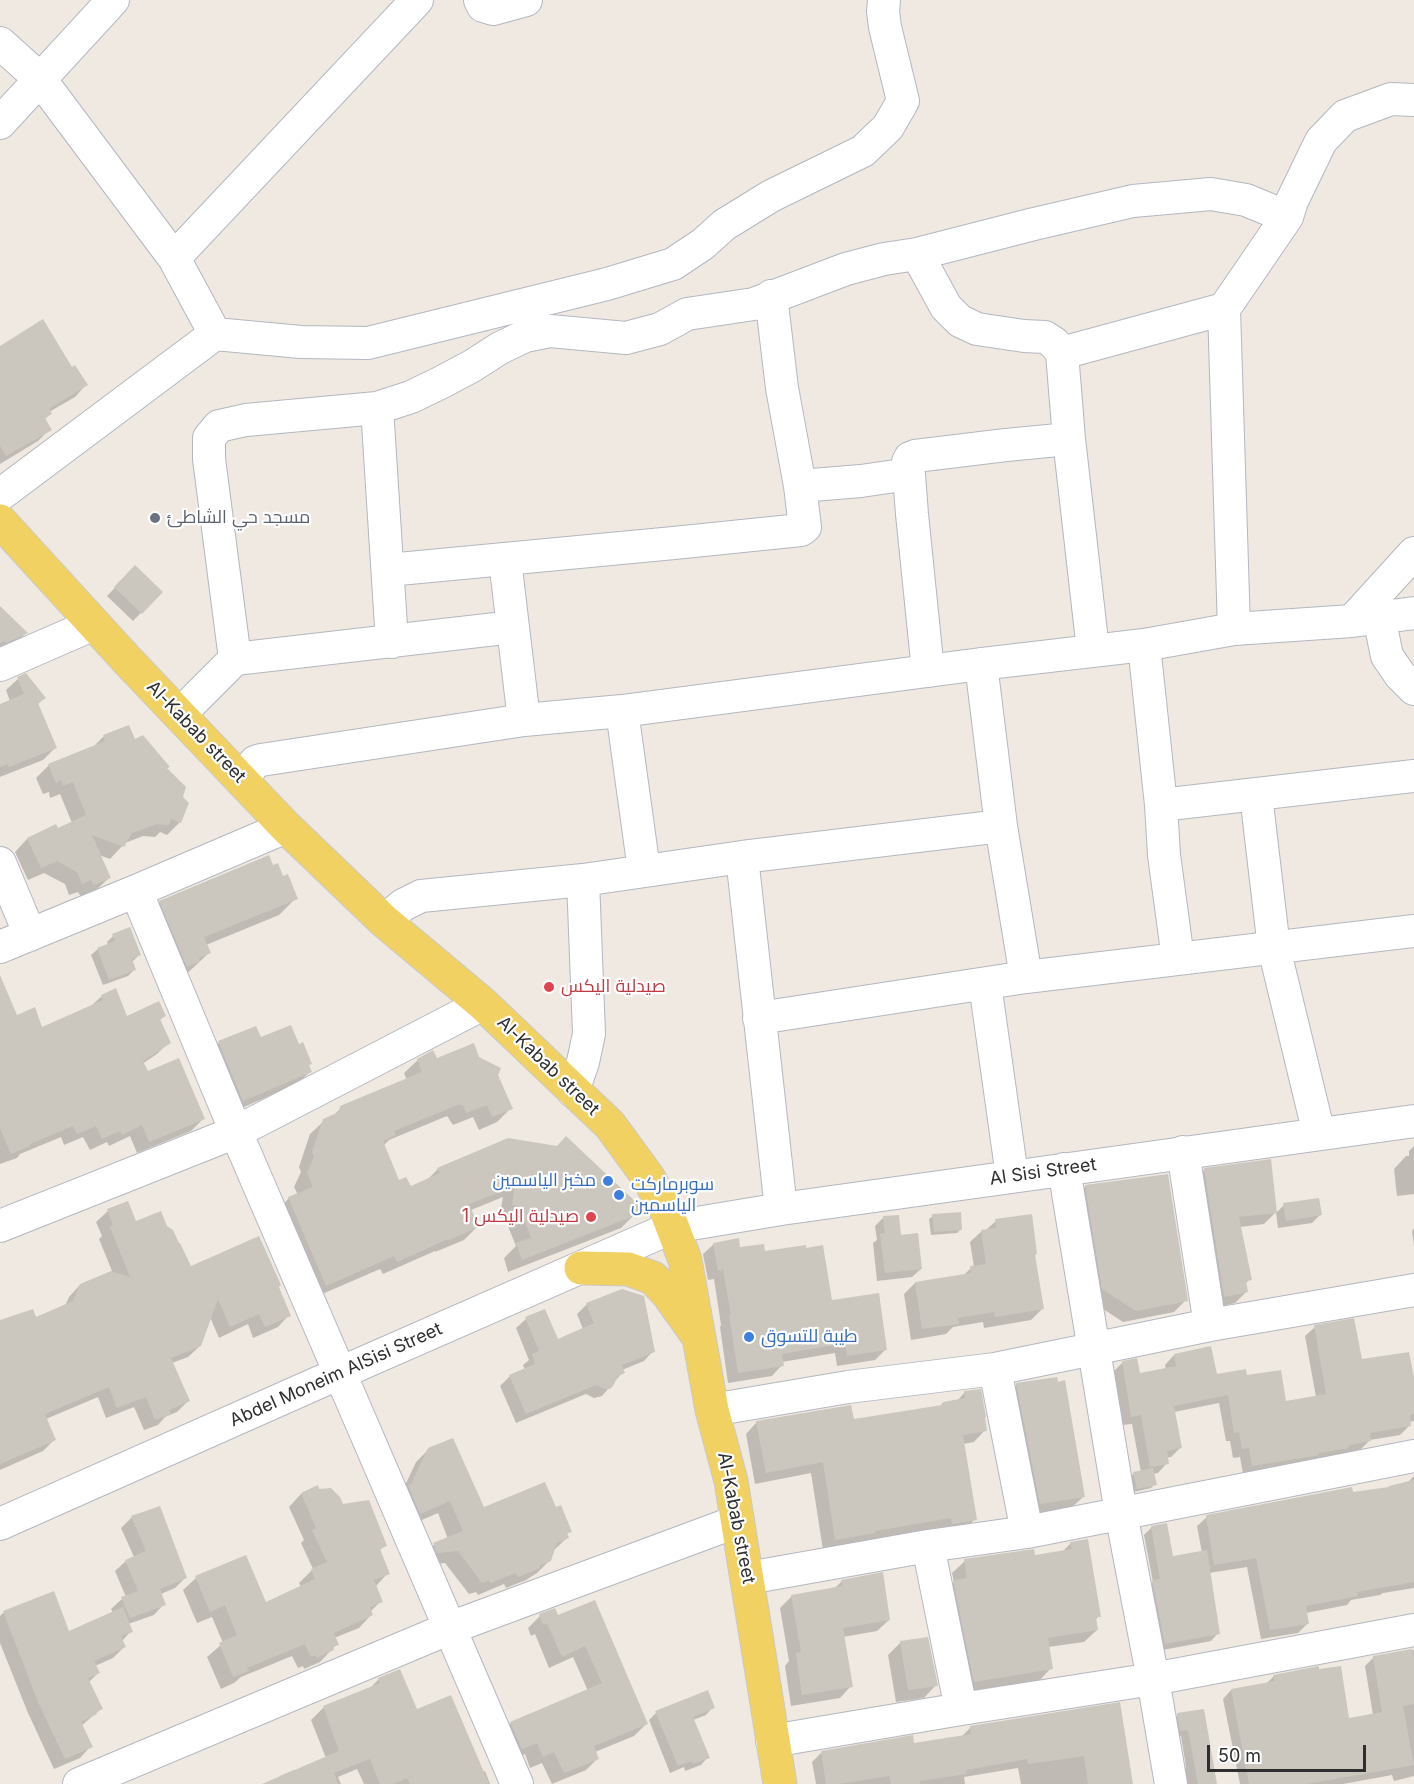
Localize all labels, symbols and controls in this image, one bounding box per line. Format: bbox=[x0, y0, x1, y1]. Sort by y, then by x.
place label: مسجد حي الشاطئ bbox=[167, 507, 310, 529]
marker: مسجد حي الشاطئ bbox=[148, 511, 162, 525]
street label: Al-Kabab street bbox=[142, 677, 250, 787]
place label: صيدلية اليكس bbox=[561, 976, 666, 998]
marker: صيدلية اليكس bbox=[542, 980, 556, 994]
street label: Al-Kabab street bbox=[493, 1012, 603, 1120]
street label: Al Sisi Street bbox=[988, 1154, 1098, 1190]
place label: مخبز الياسمين bbox=[493, 1170, 596, 1192]
marker: مخبز الياسمين bbox=[601, 1174, 615, 1188]
place label: سوبرماركت الياسمين bbox=[631, 1174, 714, 1216]
marker: سوبرماركت الياسمين bbox=[612, 1188, 626, 1202]
place label: صيدلية اليكس 1 bbox=[462, 1206, 579, 1228]
marker: صيدلية اليكس 1 bbox=[584, 1210, 598, 1224]
street label: Abdel Moneim AlSisi Street bbox=[226, 1318, 446, 1432]
place label: طيبة للتسوق bbox=[761, 1326, 858, 1348]
marker: طيبة للتسوق bbox=[742, 1330, 756, 1344]
street label: Al-Kabab street bbox=[713, 1450, 759, 1586]
scale bar bbox=[1210, 1733, 1369, 1771]
text: 50 m bbox=[1218, 1745, 1261, 1766]

